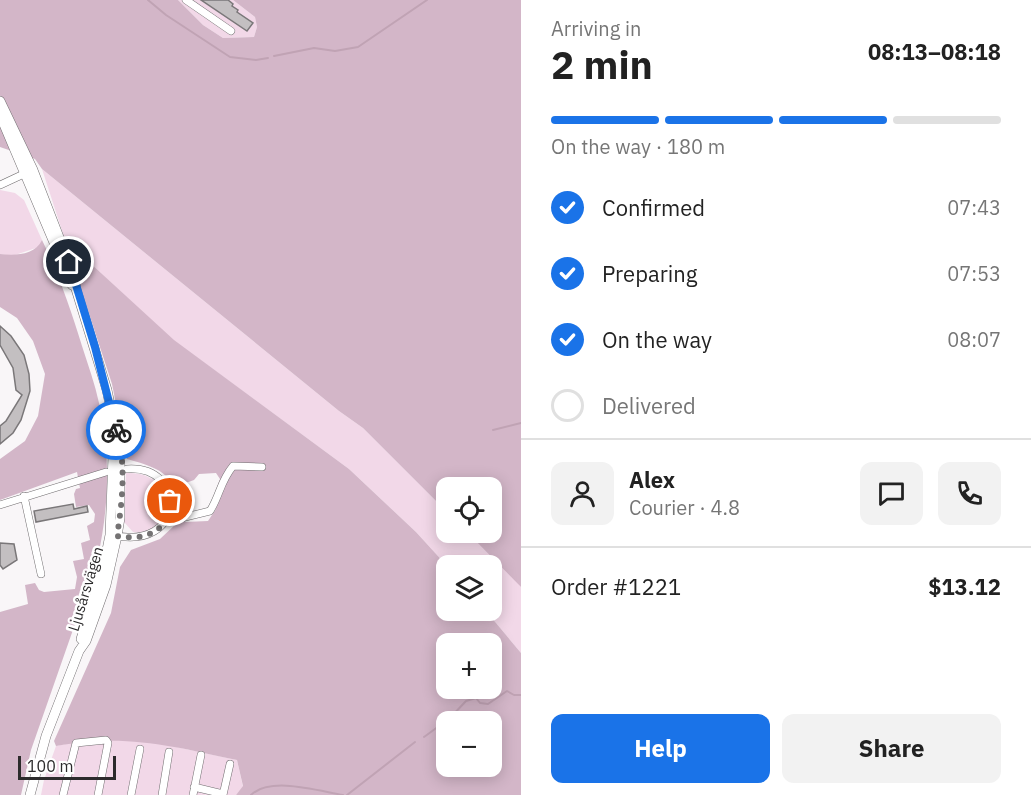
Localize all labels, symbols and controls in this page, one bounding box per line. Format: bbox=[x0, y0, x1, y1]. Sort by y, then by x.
text: Arriving in bbox=[551, 15, 641, 42]
text: 08:13–08:18 bbox=[868, 37, 1001, 66]
text: 2 min bbox=[551, 39, 653, 90]
text: On the way · 180 m bbox=[551, 133, 725, 160]
icon: check bbox=[551, 191, 584, 224]
text: Confirmed bbox=[602, 193, 705, 222]
text: 07:43 bbox=[947, 194, 1001, 221]
pin bbox=[43, 236, 94, 287]
icon: home bbox=[52, 245, 85, 278]
icon: check bbox=[551, 257, 584, 290]
text: Preparing bbox=[602, 259, 697, 288]
text: 07:53 bbox=[947, 260, 1001, 287]
icon: check bbox=[551, 323, 584, 356]
text: On the way bbox=[602, 325, 712, 354]
text: 08:07 bbox=[947, 326, 1001, 353]
text: Delivered bbox=[602, 391, 696, 420]
courier bbox=[86, 400, 146, 460]
icon: bike bbox=[100, 414, 133, 447]
button: person bbox=[551, 462, 614, 525]
button: chat bbox=[860, 462, 923, 525]
button: phone bbox=[938, 462, 1001, 525]
text: Alex bbox=[629, 465, 675, 494]
pin bbox=[144, 475, 195, 526]
map controls bbox=[436, 477, 502, 777]
button: locate bbox=[436, 477, 502, 543]
icon: bag bbox=[153, 484, 186, 517]
text: Courier · 4.8 bbox=[629, 494, 740, 521]
street label: Ljusårsvägen bbox=[64, 544, 107, 633]
button: layers bbox=[436, 555, 502, 621]
text: Order #1221 bbox=[551, 572, 681, 601]
text: $13.12 bbox=[928, 572, 1001, 601]
button: + bbox=[436, 633, 502, 699]
button: − bbox=[436, 711, 502, 777]
button: Help bbox=[551, 714, 770, 783]
button: Share bbox=[782, 714, 1001, 783]
scale bar bbox=[18, 753, 116, 780]
text: 100 m bbox=[27, 756, 74, 776]

